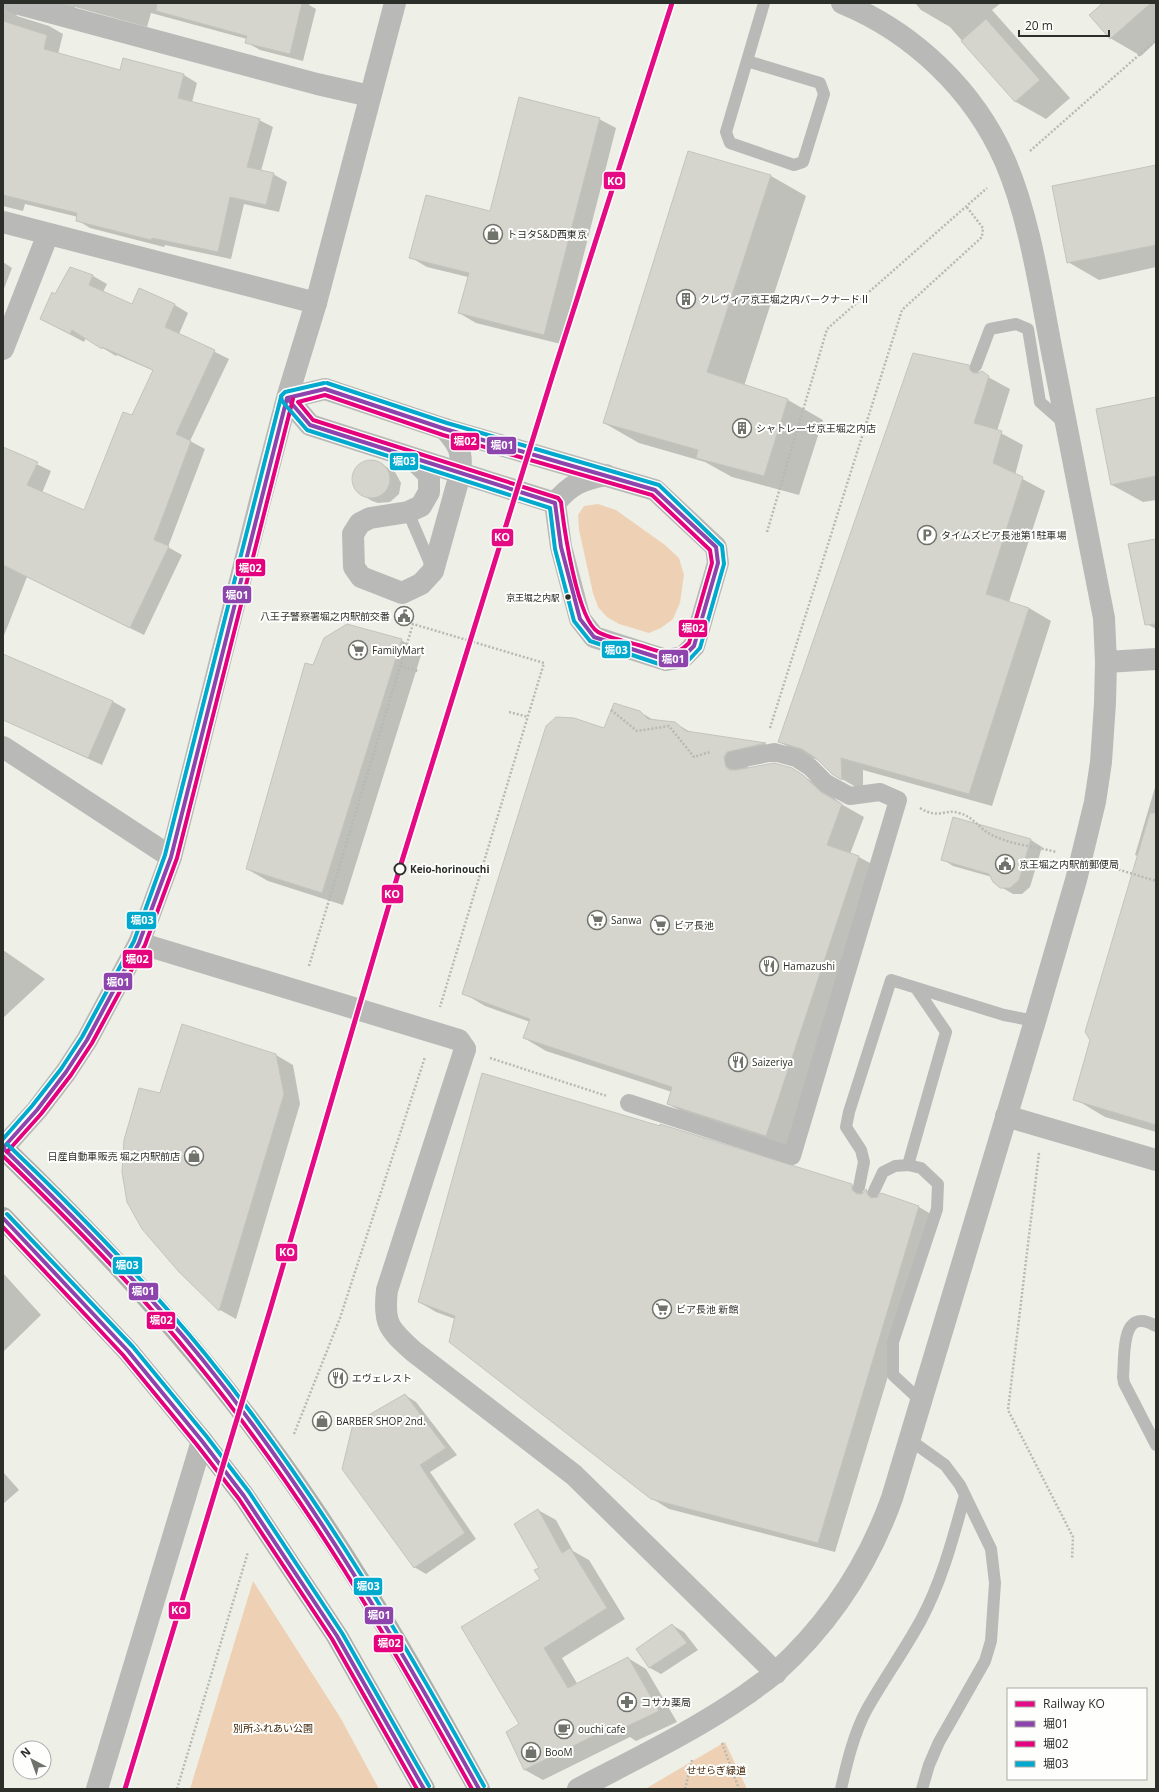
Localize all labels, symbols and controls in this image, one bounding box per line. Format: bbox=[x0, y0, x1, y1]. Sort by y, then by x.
scale bar bbox=[1019, 12, 1109, 38]
text: 20 m bbox=[1025, 17, 1053, 34]
line badge: KO bbox=[603, 171, 626, 190]
text: KO bbox=[607, 173, 623, 188]
shop icon: トヨタS&D西東京 bbox=[482, 223, 504, 245]
place label: トヨタS&D西東京 bbox=[507, 227, 587, 241]
building icon: クレヴィア京王堀之内パークナードⅡ bbox=[675, 288, 697, 310]
place label: クレヴィア京王堀之内パークナードⅡ bbox=[700, 292, 870, 306]
building icon: シャトレーゼ京王堀之内店 bbox=[731, 417, 753, 439]
place label: シャトレーゼ京王堀之内店 bbox=[756, 421, 876, 435]
line badge: 堀02 bbox=[450, 432, 480, 451]
text: 堀02 bbox=[453, 433, 477, 448]
line badge: 堀01 bbox=[486, 436, 517, 455]
text: 堀01 bbox=[490, 437, 514, 452]
line badge: 堀03 bbox=[389, 452, 419, 471]
text: 堀03 bbox=[392, 453, 416, 468]
parking icon: タイムズピア長池第1駐車場 bbox=[916, 524, 938, 546]
line badge: KO bbox=[491, 528, 514, 547]
place label: タイムズピア長池第1駐車場 bbox=[941, 528, 1067, 542]
text: KO bbox=[494, 529, 510, 544]
line badge: 堀02 bbox=[235, 558, 266, 577]
text: 堀02 bbox=[238, 560, 262, 575]
line badge: 堀01 bbox=[222, 585, 252, 604]
text: 堀01 bbox=[225, 587, 249, 602]
place label: 京王堀之内駅 bbox=[506, 591, 560, 604]
marker: 京王堀之内駅 bbox=[563, 592, 573, 602]
public building icon: 八王子警察署堀之内駅前交番 bbox=[393, 605, 415, 627]
place label: 八王子警察署堀之内駅前交番 bbox=[260, 609, 390, 623]
line badge: 堀02 bbox=[678, 619, 708, 638]
text: 堀02 bbox=[681, 620, 705, 635]
supermarket icon: FamilyMart bbox=[347, 639, 369, 661]
line badge: 堀03 bbox=[601, 640, 631, 659]
text: 堀03 bbox=[604, 642, 628, 657]
place label: FamilyMart bbox=[372, 643, 425, 657]
line badge: 堀01 bbox=[658, 649, 689, 668]
text: 堀01 bbox=[661, 651, 685, 666]
public building icon: 京王堀之内駅前郵便局 bbox=[994, 853, 1016, 875]
place label: 京王堀之内駅前郵便局 bbox=[1019, 857, 1119, 871]
marker: Keio-horinouchi bbox=[393, 862, 407, 876]
place label: Keio-horinouchi bbox=[410, 862, 489, 876]
line badge: KO bbox=[381, 884, 404, 904]
text: KO bbox=[384, 886, 400, 901]
supermarket icon: Sanwa bbox=[586, 909, 608, 931]
line badge: 堀03 bbox=[126, 911, 157, 930]
text: 堀03 bbox=[130, 912, 154, 927]
place label: Sanwa bbox=[611, 913, 641, 927]
supermarket icon: ビア長池 bbox=[649, 914, 671, 936]
place label: ビア長池 bbox=[674, 918, 714, 932]
line badge: 堀02 bbox=[122, 949, 153, 969]
text: 堀02 bbox=[125, 951, 149, 966]
restaurant icon: Hamazushi bbox=[758, 955, 780, 977]
place label: Hamazushi bbox=[783, 959, 835, 973]
line badge: 堀01 bbox=[103, 972, 133, 991]
text: 堀01 bbox=[106, 974, 130, 989]
restaurant icon: Saizeriya bbox=[727, 1051, 749, 1073]
place label: Saizeriya bbox=[752, 1055, 793, 1069]
shop icon: 日産自動車販売 堀之内駅前店 bbox=[183, 1145, 205, 1167]
place label: 日産自動車販売 堀之内駅前店 bbox=[47, 1149, 180, 1163]
line badge: KO bbox=[275, 1243, 298, 1262]
text: KO bbox=[279, 1244, 295, 1259]
line badge: 堀03 bbox=[112, 1256, 143, 1275]
text: 堀03 bbox=[115, 1257, 139, 1272]
line badge: 堀01 bbox=[128, 1282, 159, 1301]
text: 堀01 bbox=[131, 1283, 155, 1298]
supermarket icon: ビア長池 新館 bbox=[651, 1298, 673, 1320]
place label: ビア長池 新館 bbox=[676, 1302, 739, 1316]
line badge: 堀02 bbox=[146, 1311, 176, 1330]
text: 堀02 bbox=[149, 1312, 173, 1327]
restaurant icon: エヴェレスト bbox=[327, 1367, 349, 1389]
place label: エヴェレスト bbox=[352, 1371, 412, 1385]
shop icon: BARBER SHOP 2nd. bbox=[311, 1410, 333, 1432]
place label: BARBER SHOP 2nd. bbox=[336, 1414, 426, 1428]
line badge: 堀03 bbox=[353, 1577, 383, 1596]
text: 堀03 bbox=[356, 1578, 380, 1593]
line badge: KO bbox=[168, 1601, 191, 1620]
text: KO bbox=[171, 1602, 187, 1617]
line badge: 堀01 bbox=[364, 1606, 394, 1625]
text: 堀01 bbox=[367, 1607, 391, 1622]
line badge: 堀02 bbox=[373, 1634, 404, 1653]
text: 堀02 bbox=[377, 1635, 401, 1650]
legend bbox=[1007, 1688, 1147, 1780]
pharmacy icon: コサカ薬局 bbox=[616, 1691, 638, 1713]
place label: コサカ薬局 bbox=[641, 1695, 691, 1709]
text: Railway KO bbox=[1043, 1695, 1105, 1712]
text: 堀01 bbox=[1043, 1715, 1069, 1732]
cafe icon: ouchi cafe bbox=[553, 1718, 575, 1740]
park label: 別所ふれあい公園 bbox=[233, 1721, 313, 1735]
place label: ouchi cafe bbox=[578, 1722, 626, 1736]
text: 堀02 bbox=[1043, 1735, 1069, 1752]
north arrow bbox=[12, 1740, 52, 1780]
shop icon: BooM bbox=[520, 1741, 542, 1763]
text: N bbox=[17, 1743, 33, 1761]
place label: BooM bbox=[545, 1745, 573, 1759]
text: 堀03 bbox=[1043, 1755, 1069, 1772]
park label: せせらぎ緑道 bbox=[686, 1763, 746, 1777]

